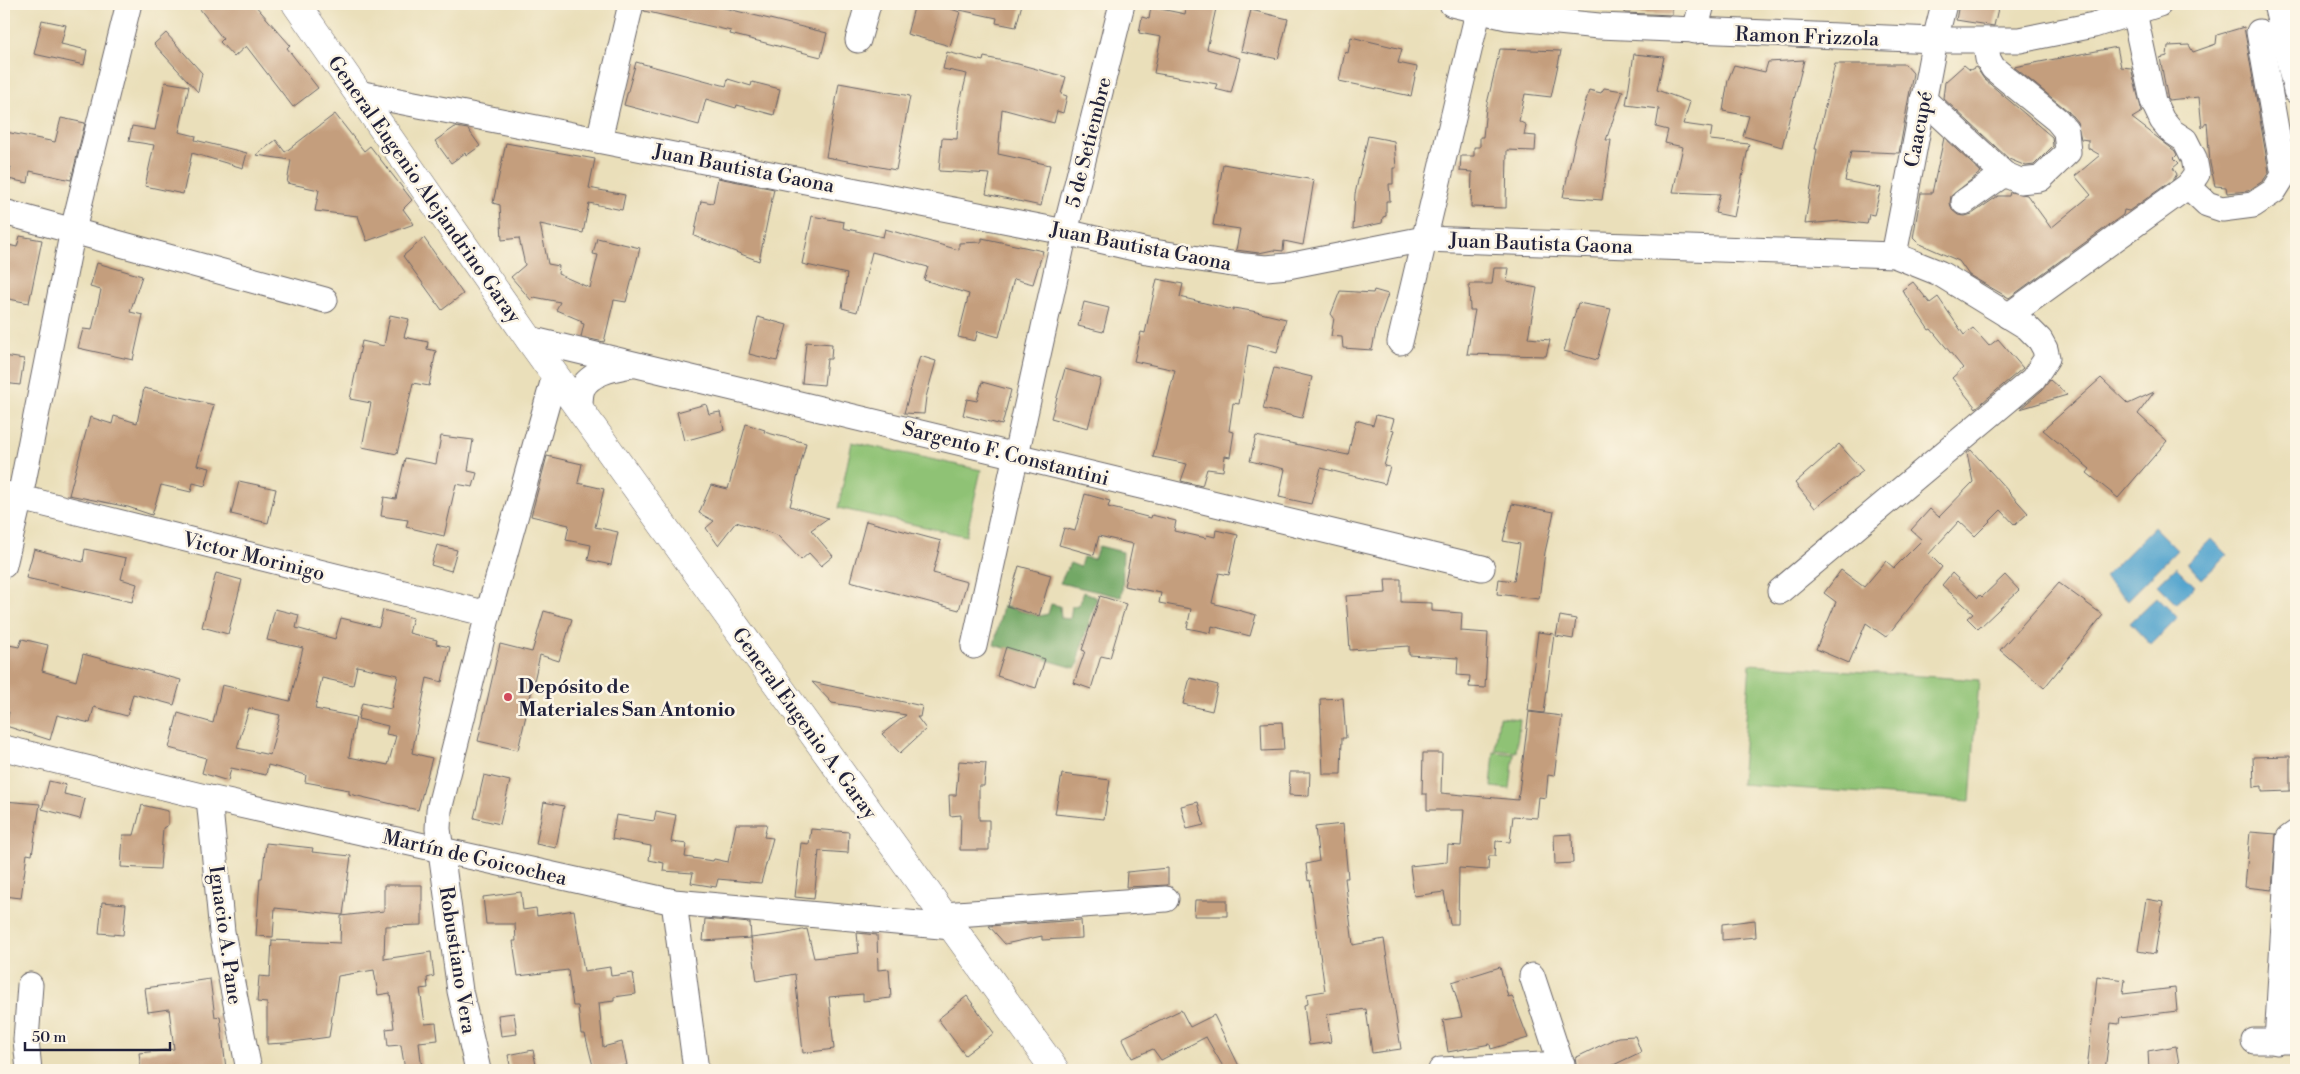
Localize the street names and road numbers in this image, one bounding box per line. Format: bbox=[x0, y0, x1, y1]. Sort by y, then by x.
street label: Ramon Frizzola bbox=[1734, 22, 1880, 53]
street label: General Eugenio Alejandrino Garay bbox=[322, 51, 526, 329]
street label: 5 de Setiembre bbox=[1061, 75, 1118, 210]
street label: Caacupé bbox=[1900, 89, 1939, 170]
street label: Juan Bautista Gaona bbox=[650, 139, 837, 199]
street label: Juan Bautista Gaona bbox=[1047, 217, 1234, 277]
street label: Juan Bautista Gaona bbox=[1448, 229, 1634, 260]
street label: Sargento F. Constantini bbox=[900, 417, 1112, 492]
street label: Victor Morinigo bbox=[179, 527, 327, 587]
street label: General Eugenio A. Garay bbox=[726, 623, 882, 825]
street label: Martín de Goicochea bbox=[380, 825, 570, 892]
street label: Ignacio A. Pane bbox=[202, 864, 247, 1006]
street label: Robustiano Vera bbox=[433, 885, 481, 1037]

